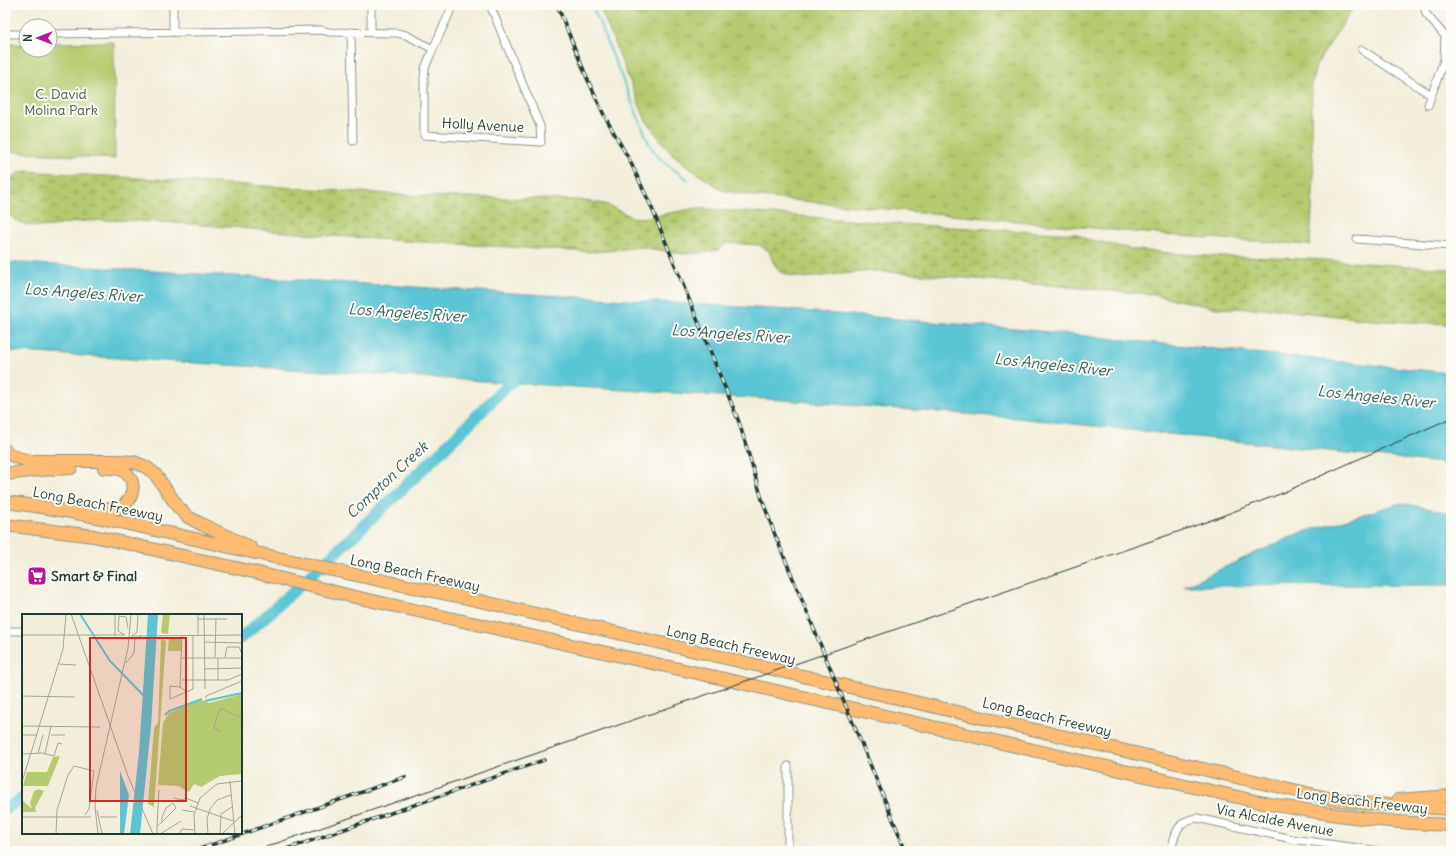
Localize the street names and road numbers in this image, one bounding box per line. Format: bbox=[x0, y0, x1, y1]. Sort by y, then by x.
street label: Holly Avenue bbox=[441, 114, 525, 136]
street label: Long Beach Freeway bbox=[31, 483, 165, 525]
street label: Long Beach Freeway bbox=[348, 550, 482, 596]
street label: Long Beach Freeway bbox=[664, 621, 798, 669]
street label: Long Beach Freeway bbox=[980, 693, 1114, 741]
street label: Long Beach Freeway bbox=[1295, 784, 1429, 818]
street label: Via Alcalde Avenue bbox=[1215, 800, 1335, 840]

